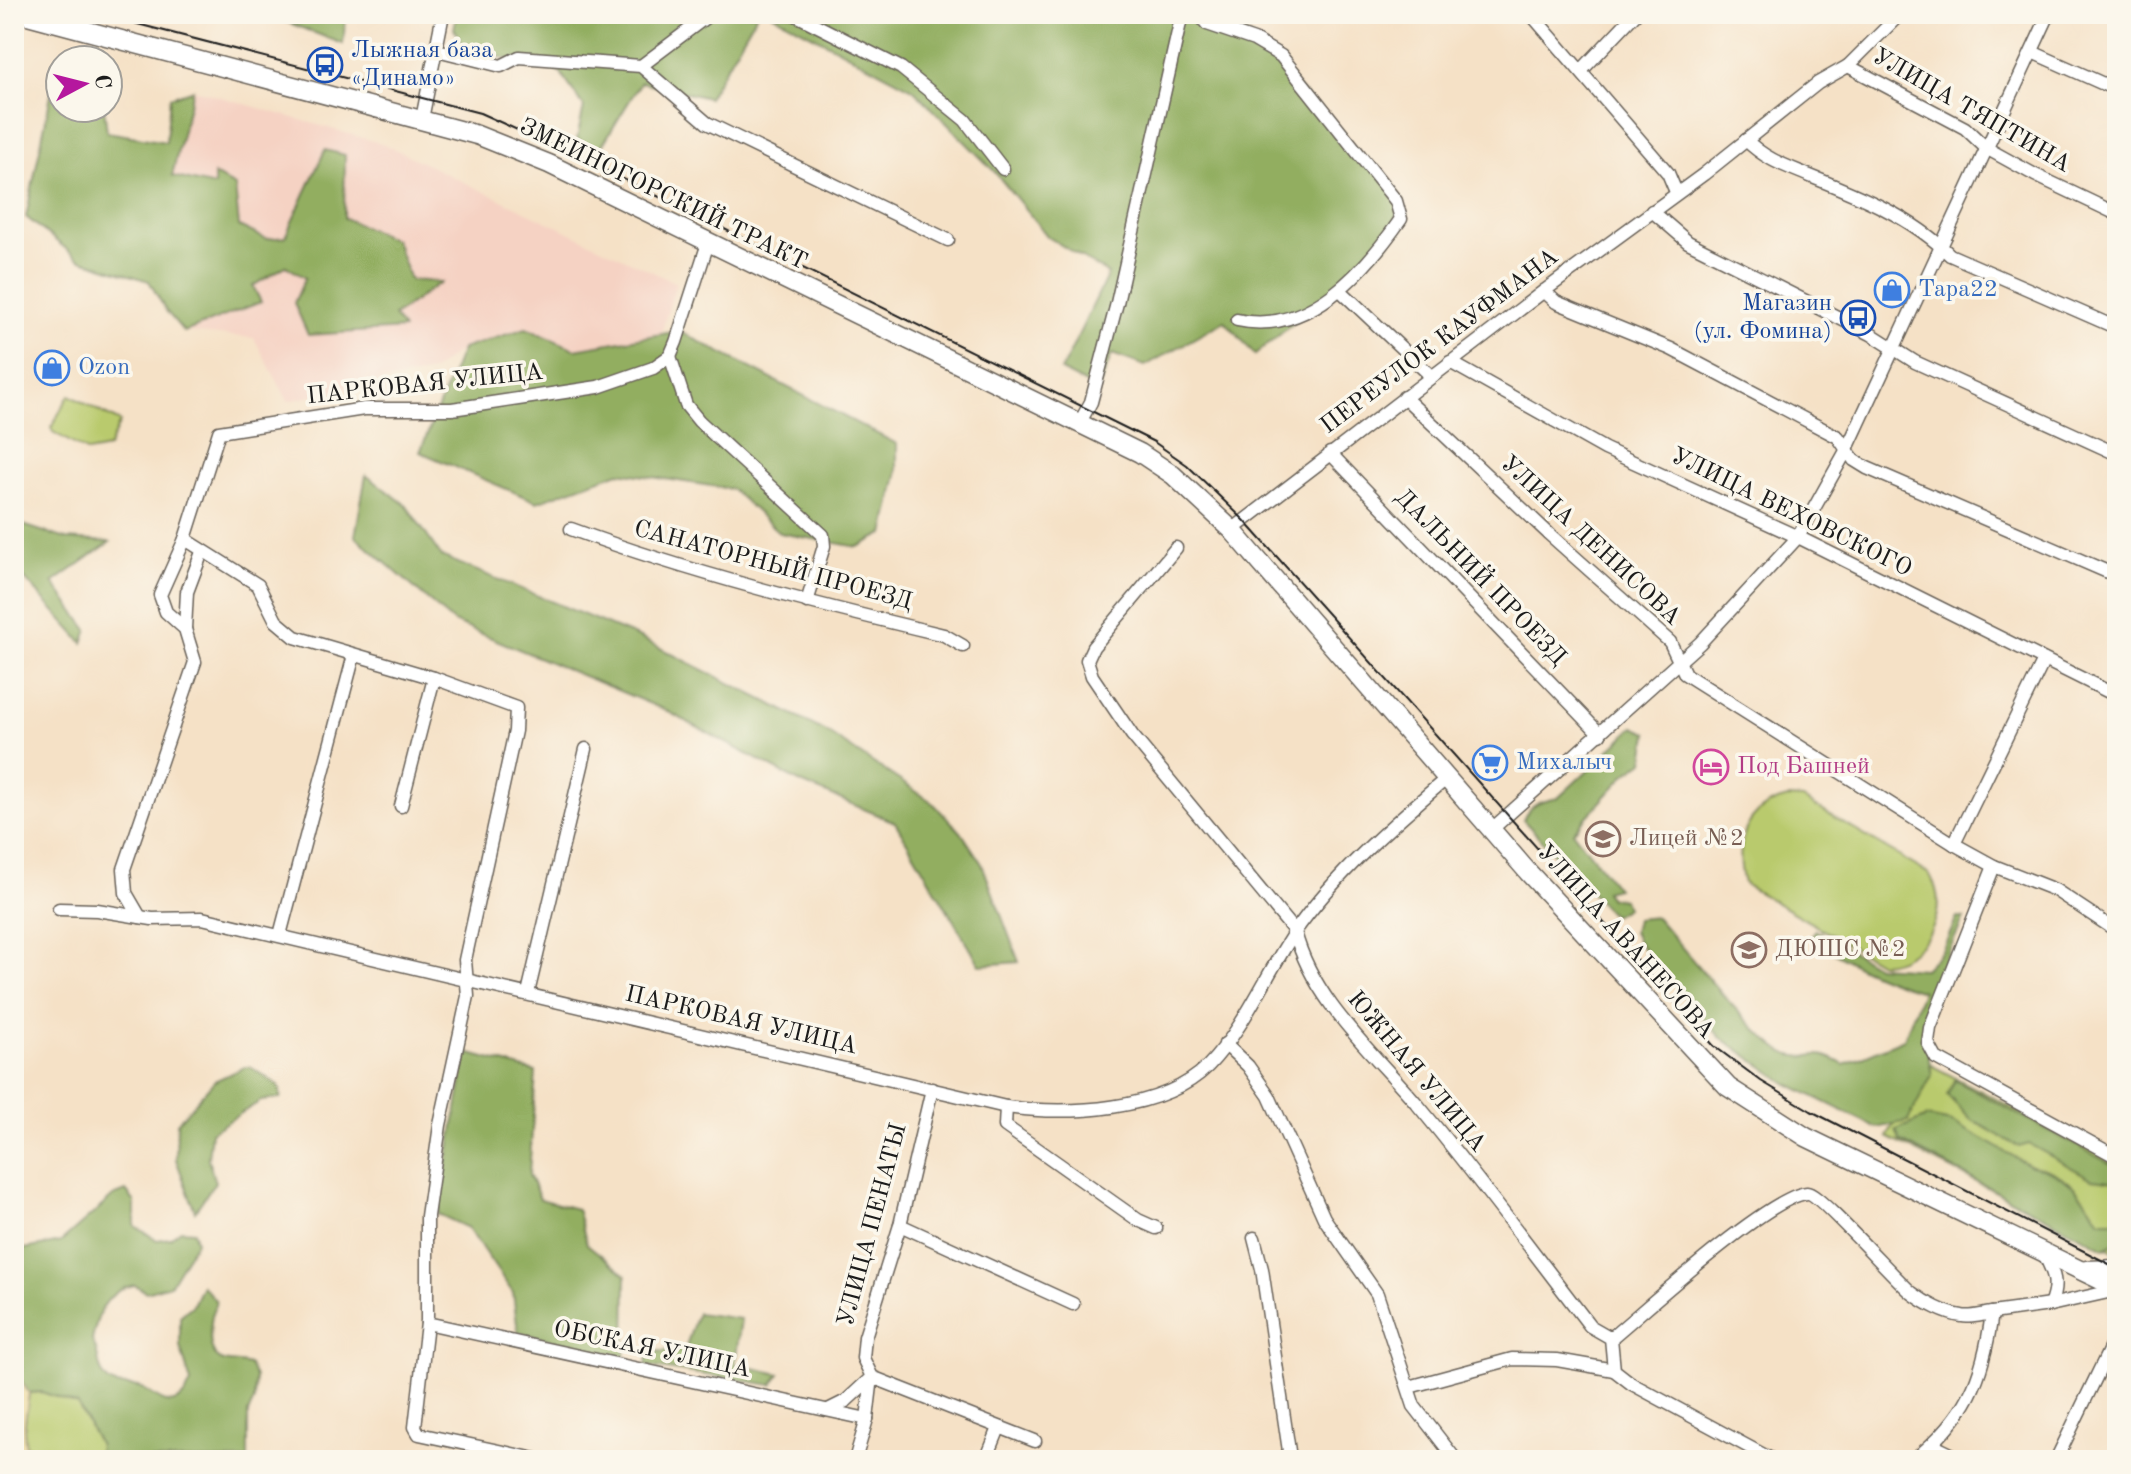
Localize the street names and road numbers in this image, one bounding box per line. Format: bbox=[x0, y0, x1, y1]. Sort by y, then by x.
street label: УЛИЦА ТЯПТИНА bbox=[1868, 44, 2074, 178]
street label: ЗМЕИНОГОРСКИЙ ТРАКТ bbox=[516, 110, 813, 275]
street label: ПЕРЕУЛОК КАУФМАНА bbox=[1317, 245, 1563, 439]
street label: ПАРКОВАЯ УЛИЦА bbox=[306, 361, 544, 409]
street label: УЛИЦА ВЕХОВСКОГО bbox=[1667, 444, 1915, 582]
street label: УЛИЦА ДЕНИСОВА bbox=[1495, 452, 1685, 630]
street label: ДАЛЬНИЙ ПРОЕЗД bbox=[1390, 482, 1574, 671]
street label: САНАТОРНЫЙ ПРОЕЗД bbox=[631, 512, 916, 615]
street label: УЛИЦА АВАНЕСОВА bbox=[1532, 840, 1718, 1044]
street label: ПАРКОВАЯ УЛИЦА bbox=[623, 983, 859, 1059]
street label: ЮЖНАЯ УЛИЦА bbox=[1342, 987, 1490, 1157]
street label: УЛИЦА ПЕНАТЫ bbox=[834, 1121, 912, 1329]
street label: ОБСКАЯ УЛИЦА bbox=[551, 1317, 753, 1383]

